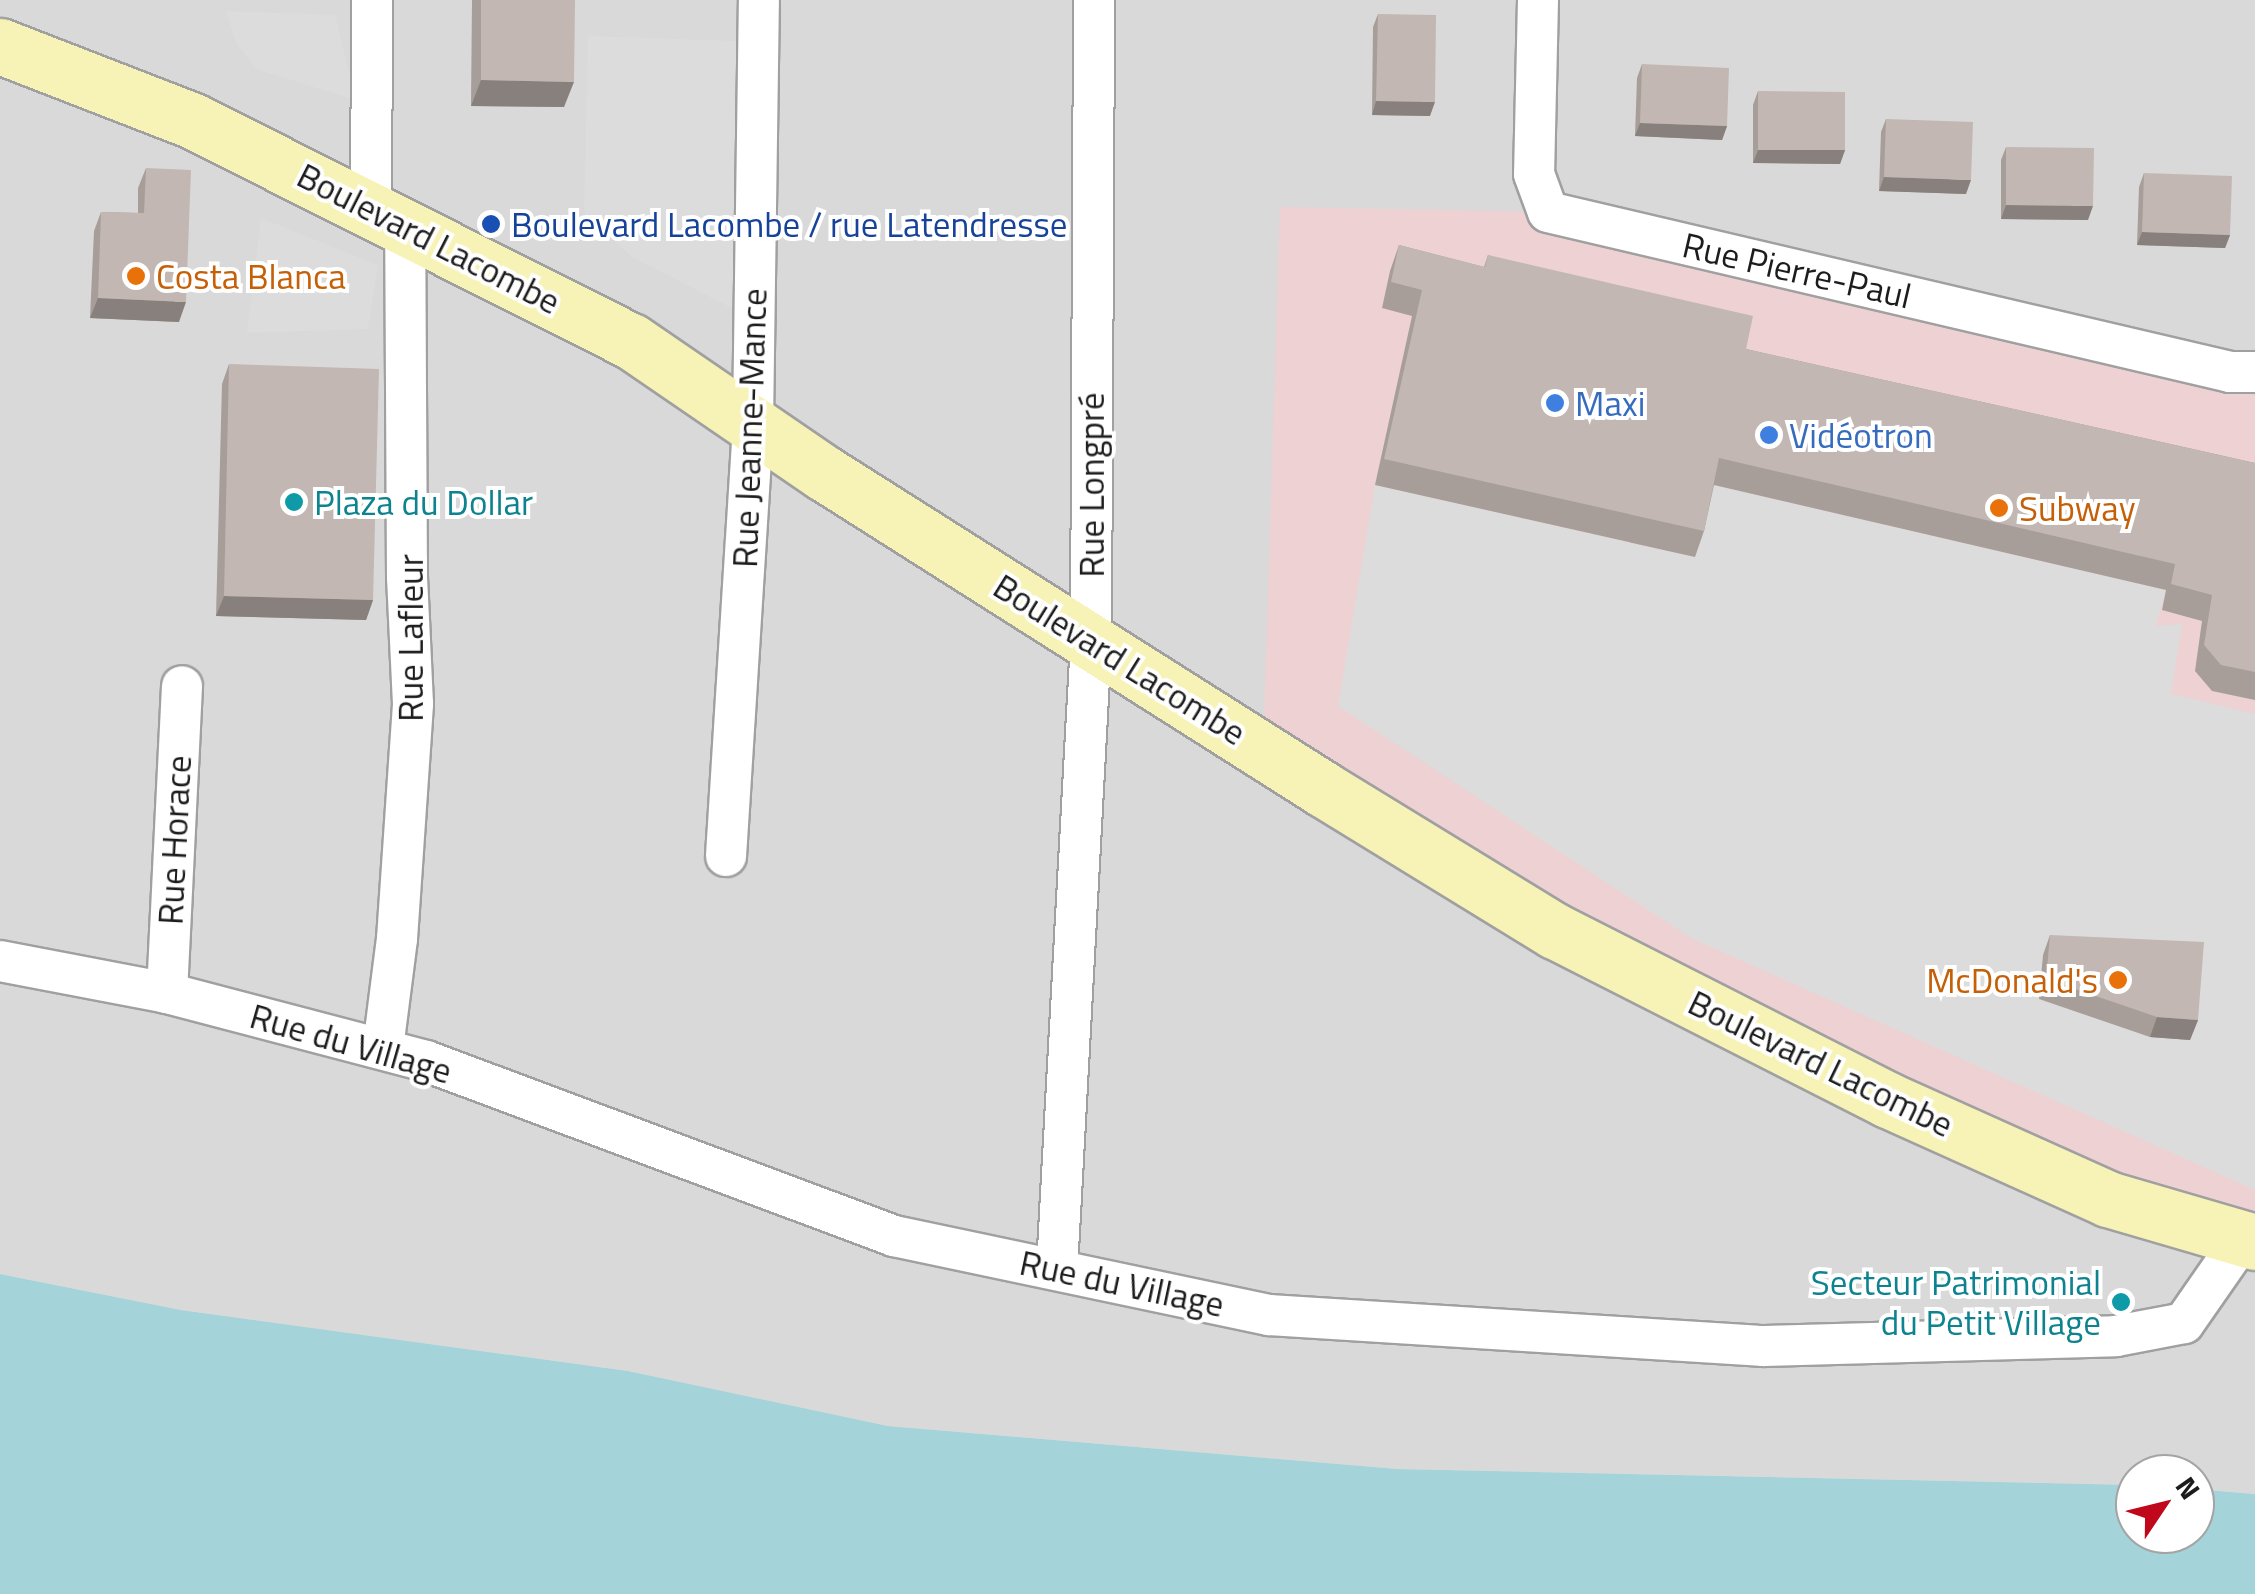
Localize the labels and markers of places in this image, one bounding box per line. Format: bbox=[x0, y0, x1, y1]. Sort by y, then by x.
place label: Boulevard Lacombe / rue Latendresse bbox=[511, 203, 1067, 245]
marker: Boulevard Lacombe / rue Latendresse bbox=[480, 213, 502, 235]
place label: Costa Blanca bbox=[156, 255, 346, 297]
marker: Costa Blanca bbox=[125, 265, 147, 287]
place label: Maxi bbox=[1575, 382, 1645, 424]
marker: Maxi bbox=[1544, 392, 1566, 414]
place label: Vidéotron bbox=[1789, 414, 1933, 456]
marker: Vidéotron bbox=[1758, 424, 1780, 446]
place label: Plaza du Dollar bbox=[314, 481, 533, 523]
place label: Subway bbox=[2019, 487, 2136, 529]
marker: Plaza du Dollar bbox=[283, 491, 305, 513]
marker: Subway bbox=[1988, 497, 2010, 519]
place label: McDonald's bbox=[1926, 959, 2098, 1001]
marker: McDonald's bbox=[2107, 969, 2129, 991]
place label: Secteur Patrimonial du Petit Village bbox=[1811, 1261, 2101, 1343]
marker: Secteur Patrimonial du Petit Village bbox=[2110, 1291, 2132, 1313]

